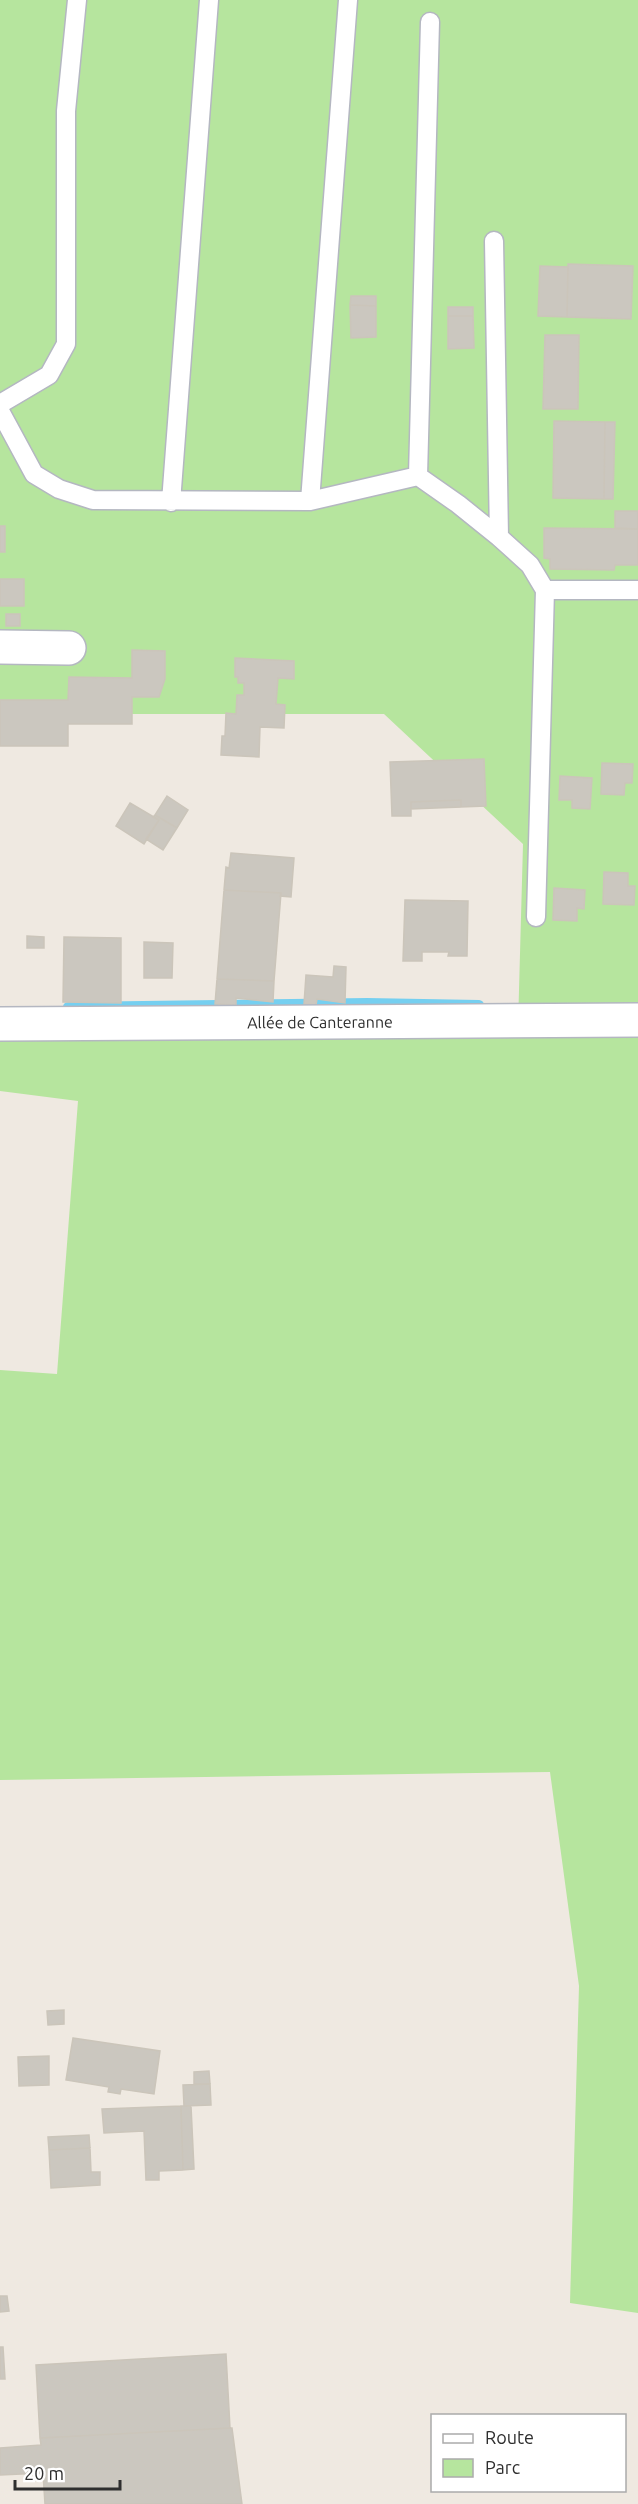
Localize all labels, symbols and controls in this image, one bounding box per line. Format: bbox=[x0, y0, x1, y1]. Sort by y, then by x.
street label: Allée de Canteranne bbox=[247, 1013, 393, 1031]
legend bbox=[431, 2414, 626, 2492]
text: Route bbox=[485, 2427, 534, 2447]
scale bar bbox=[15, 2453, 120, 2491]
text: Parc bbox=[485, 2457, 520, 2477]
text: 20 m bbox=[24, 2463, 64, 2483]

